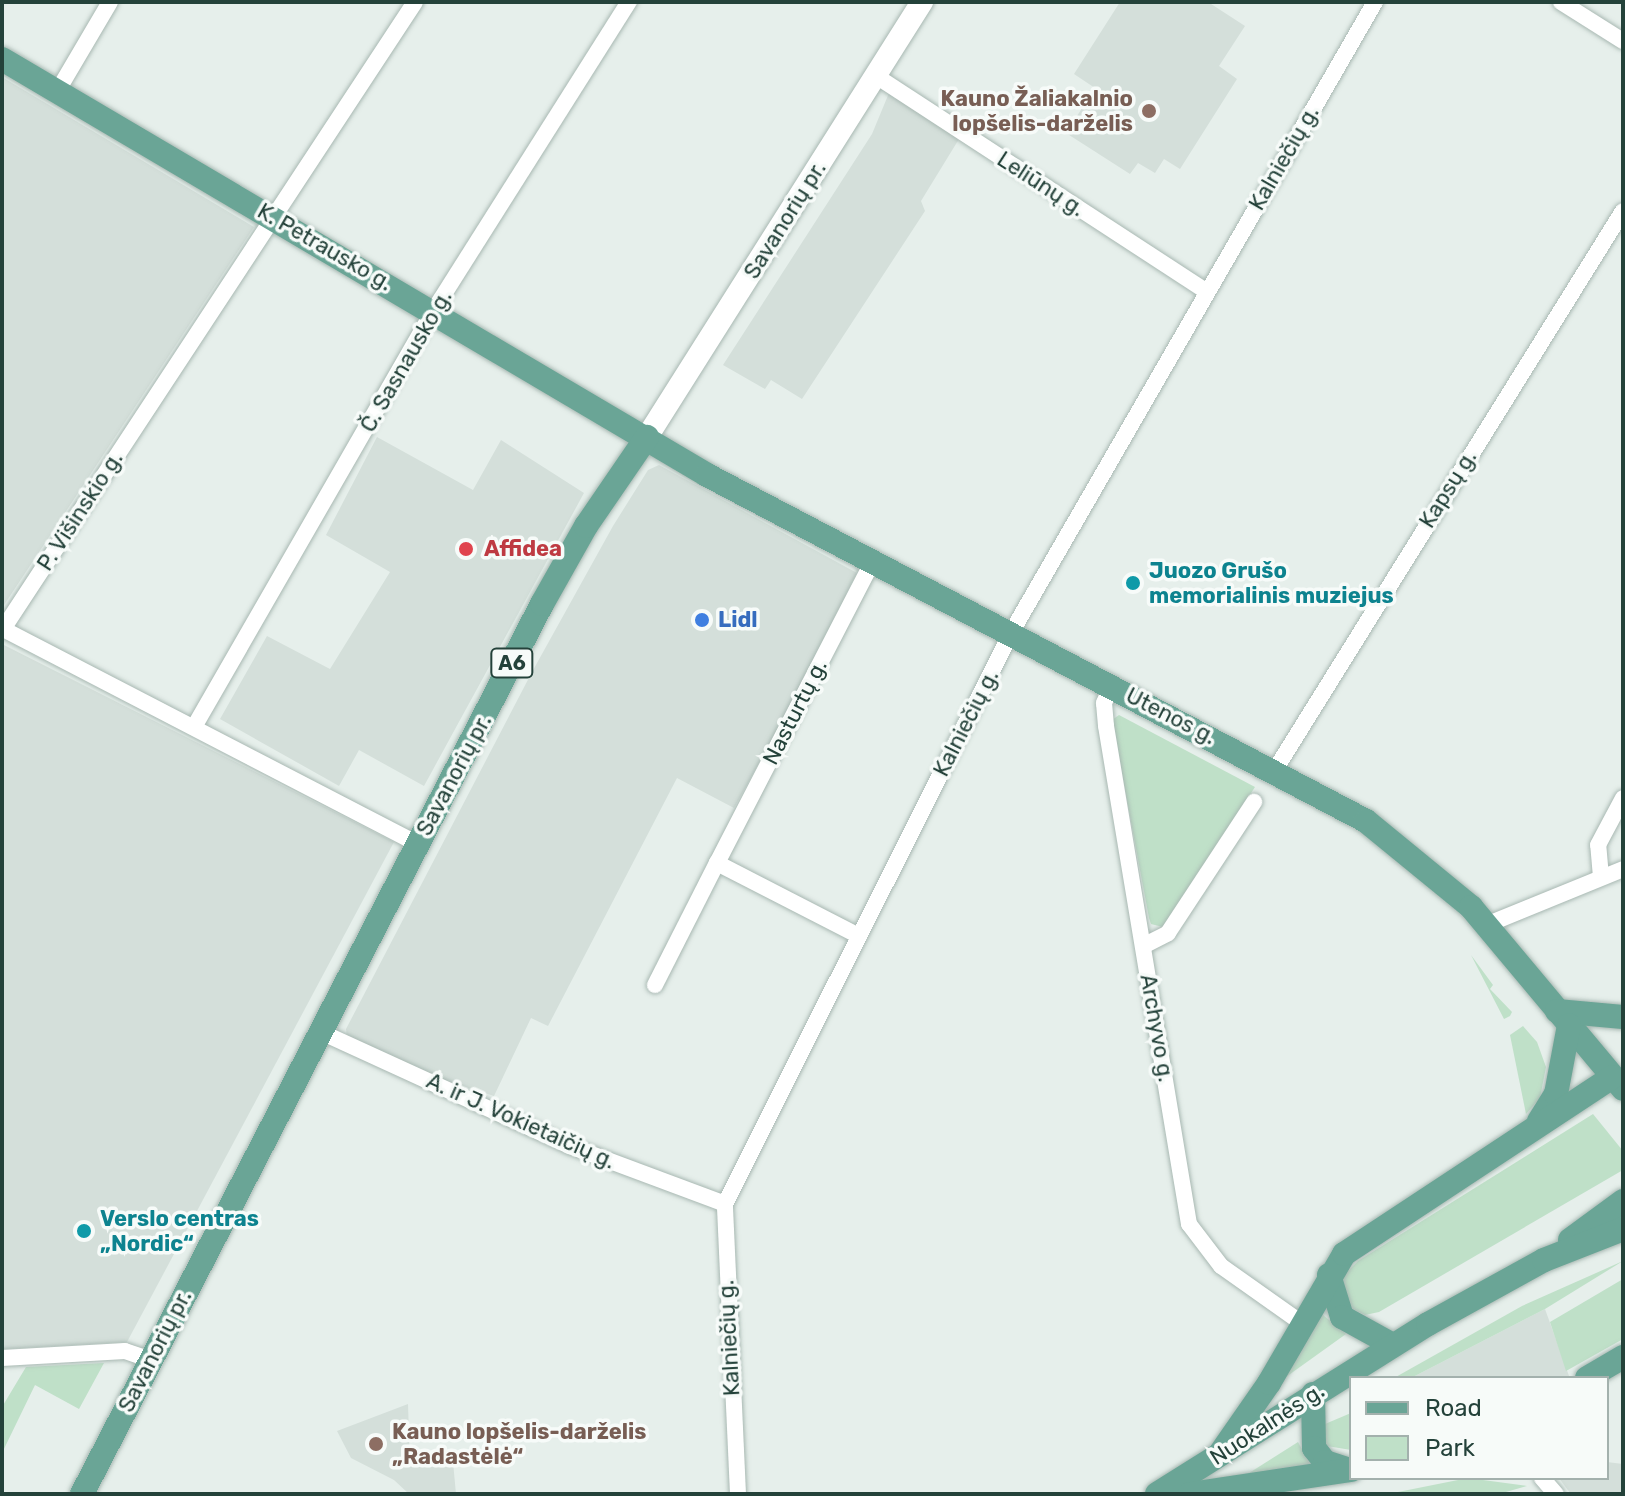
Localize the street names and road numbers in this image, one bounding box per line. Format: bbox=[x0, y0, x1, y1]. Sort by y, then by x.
street label: Kalniečių g. bbox=[1243, 101, 1325, 215]
street label: Leliūnų g. bbox=[992, 146, 1090, 222]
street label: Savanorių pr. bbox=[738, 156, 832, 284]
street label: K. Petrausko g. bbox=[253, 198, 397, 296]
street label: Č. Sasnausko g. bbox=[355, 285, 457, 437]
street label: Kapsų g. bbox=[1414, 445, 1482, 533]
street label: P. Višinskio g. bbox=[31, 446, 129, 576]
road number: A6 bbox=[490, 647, 534, 679]
street label: Nasturtų g. bbox=[757, 655, 833, 769]
street label: Kalniečių g. bbox=[928, 665, 1004, 781]
street label: Utenos g. bbox=[1122, 682, 1220, 750]
street label: Savanorių pr. bbox=[411, 710, 497, 840]
street label: Archyvo g. bbox=[1135, 972, 1179, 1084]
street label: A. ir J. Vokietaičių g. bbox=[422, 1067, 620, 1175]
street label: Kalniečių g. bbox=[713, 1279, 745, 1397]
street label: Savanorių pr. bbox=[113, 1285, 197, 1417]
street label: Nuokalnės g. bbox=[1205, 1377, 1329, 1471]

